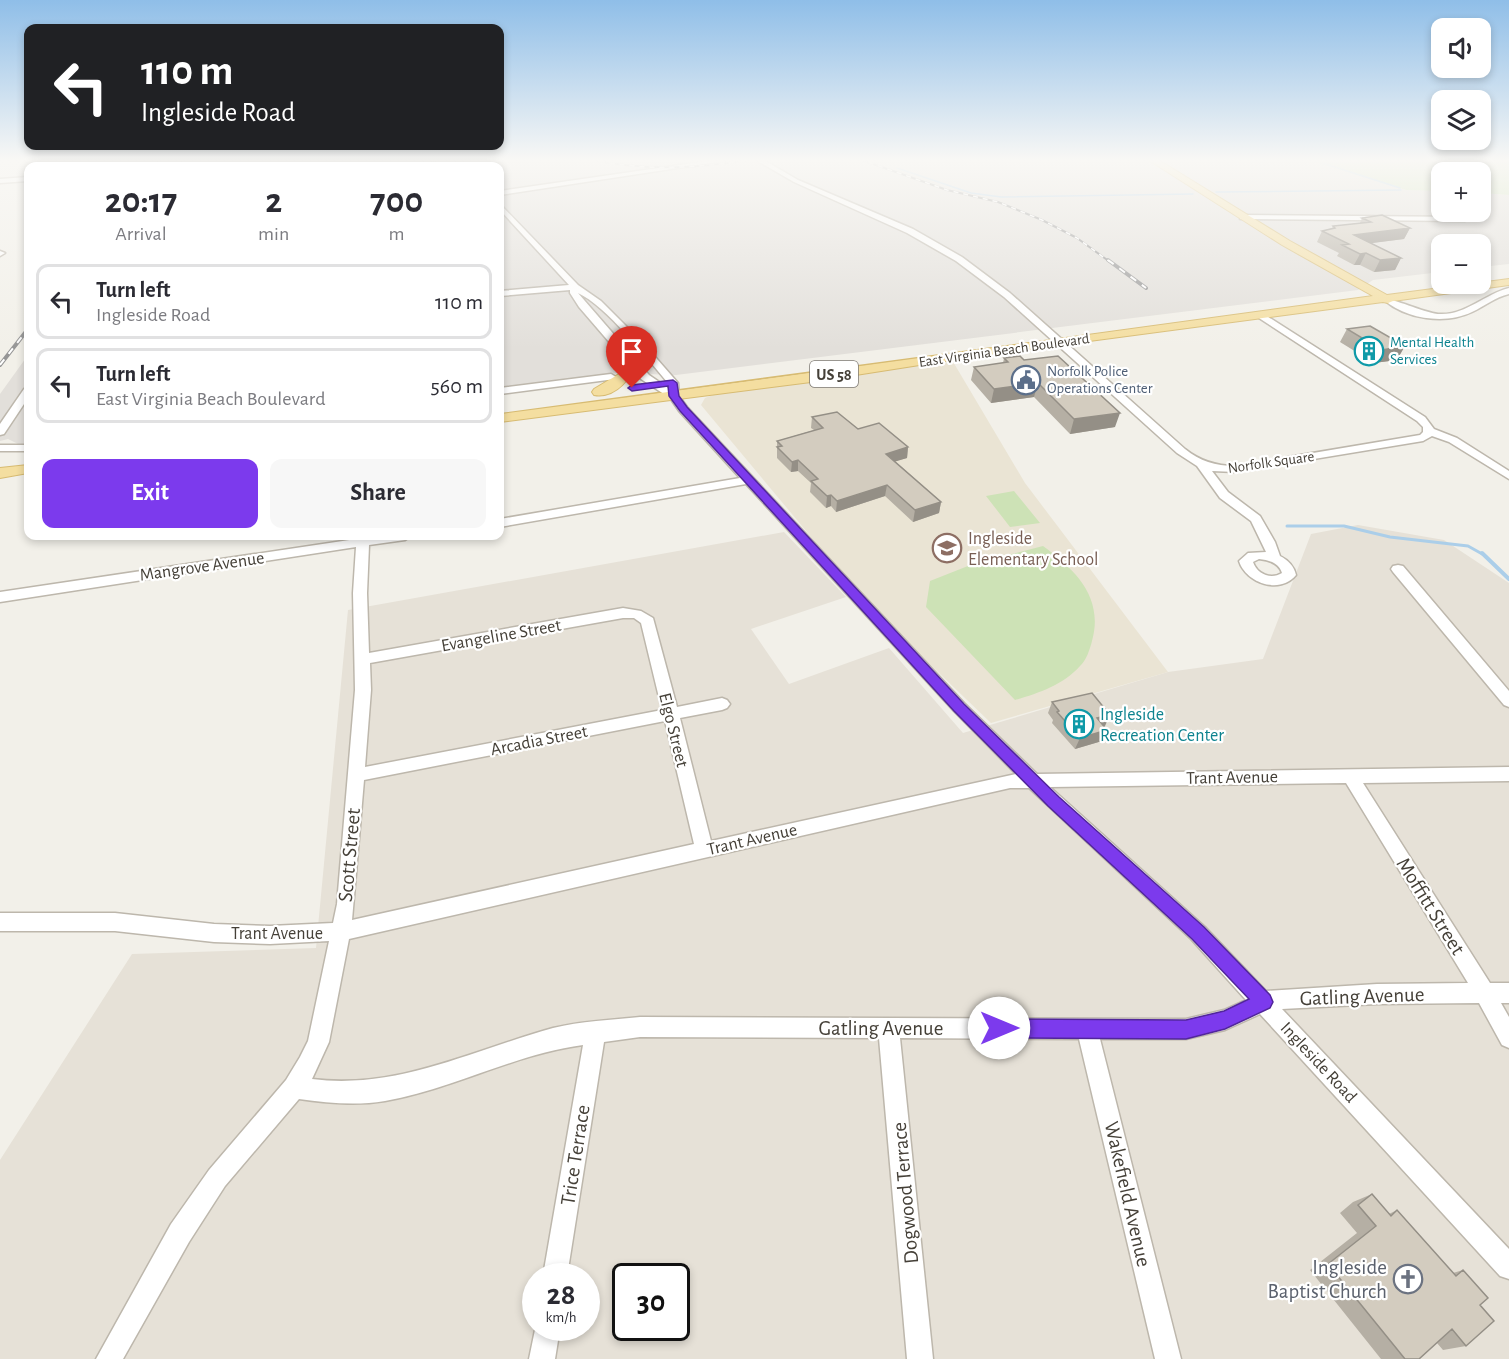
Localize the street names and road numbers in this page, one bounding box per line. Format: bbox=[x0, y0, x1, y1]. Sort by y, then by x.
street label: East Virginia Beach Boulevard bbox=[918, 331, 1091, 370]
road number: US 58 bbox=[810, 361, 858, 387]
street label: Norfolk Square bbox=[1227, 449, 1315, 476]
street label: Mangrove Avenue bbox=[139, 549, 266, 585]
street label: Evangeline Street bbox=[440, 617, 563, 655]
street label: Elgo Street bbox=[655, 691, 691, 770]
street label: Arcadia Street bbox=[489, 723, 589, 759]
street label: Trant Avenue bbox=[1186, 768, 1278, 788]
street label: Scott Street bbox=[335, 807, 364, 903]
street label: Trant Avenue bbox=[705, 821, 799, 859]
street label: Moffitt Street bbox=[1392, 854, 1469, 959]
street label: Trant Avenue bbox=[231, 925, 323, 943]
street label: Gatling Avenue bbox=[1299, 984, 1425, 1009]
street label: Gatling Avenue bbox=[819, 1018, 943, 1039]
street label: Ingleside Road bbox=[1277, 1019, 1360, 1106]
street label: Trice Terrace bbox=[557, 1103, 594, 1207]
street label: Wakefield Avenue bbox=[1101, 1119, 1154, 1269]
street label: Dogwood Terrace bbox=[889, 1121, 922, 1265]

